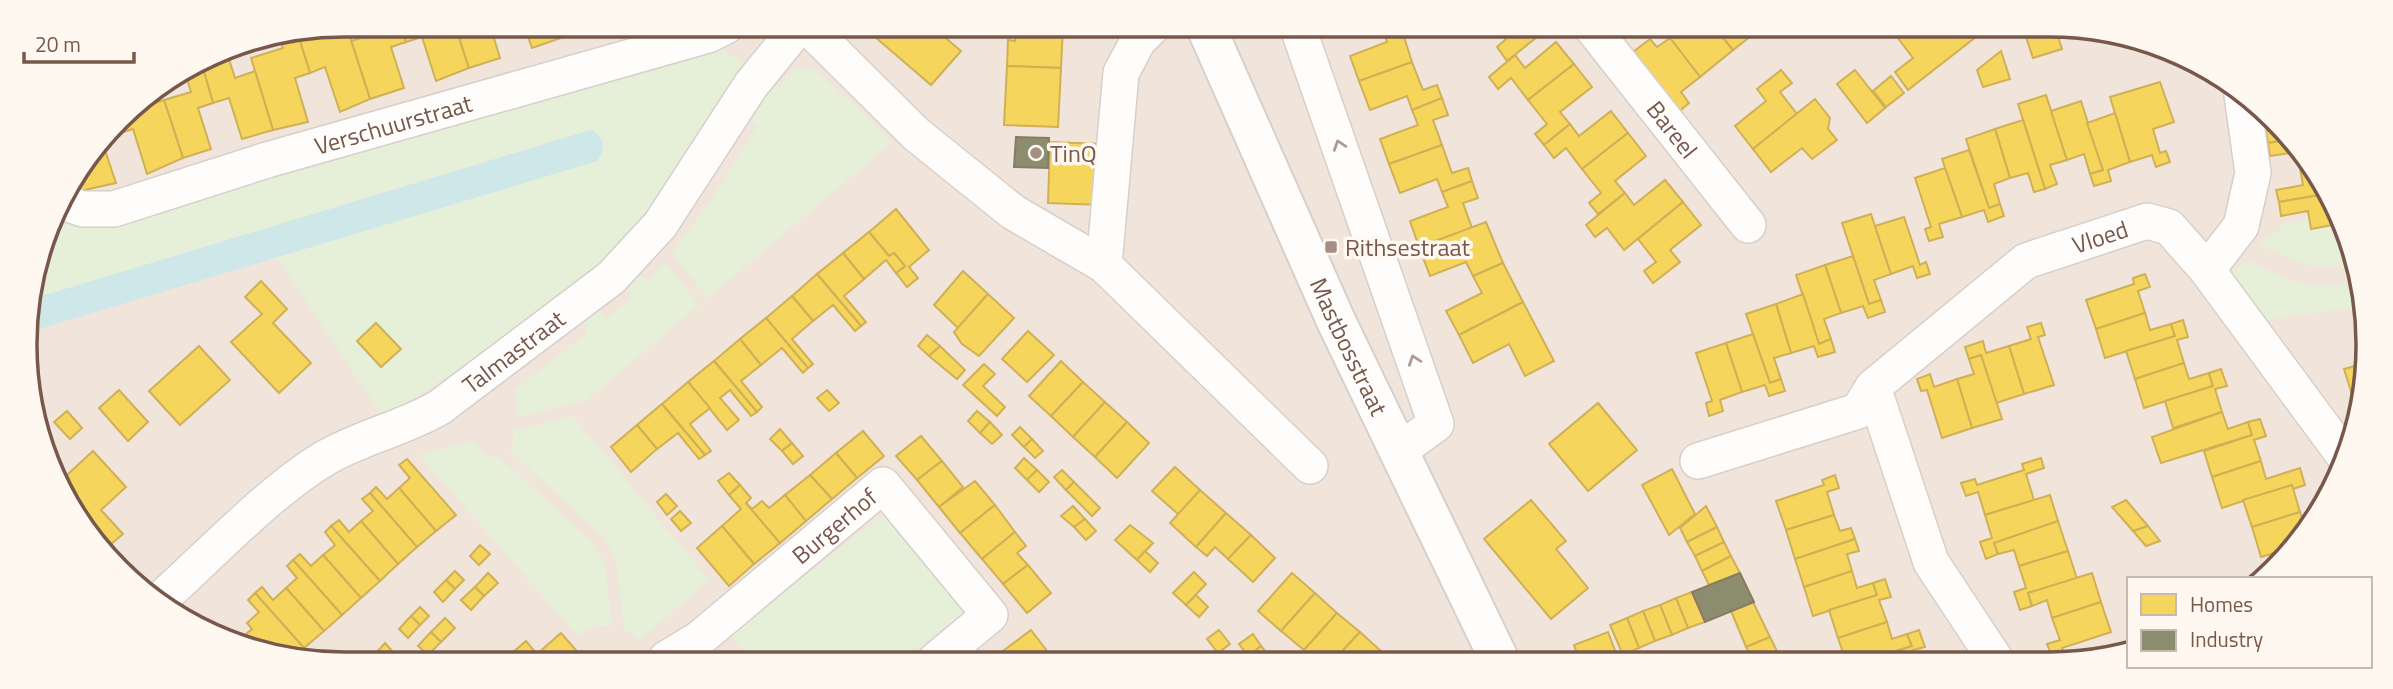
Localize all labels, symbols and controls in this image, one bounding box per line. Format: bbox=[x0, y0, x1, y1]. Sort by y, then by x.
scale bar bbox=[24, 21, 135, 65]
text: 20 m bbox=[35, 28, 81, 60]
street label: Verschuurstraat bbox=[310, 85, 477, 164]
street label: Bareel bbox=[1638, 93, 1707, 166]
place label: TinQ bbox=[1050, 135, 1097, 171]
one-way arrow bbox=[1333, 139, 1347, 151]
marker: TinQ bbox=[1028, 145, 1044, 161]
street label: Vloed bbox=[2067, 211, 2133, 263]
place label: Rithsestraat bbox=[1345, 229, 1471, 265]
marker: Rithsestraat bbox=[1323, 239, 1339, 255]
street label: Mastbosstraat bbox=[1301, 272, 1397, 422]
street label: Talmastraat bbox=[454, 301, 573, 402]
one-way arrow bbox=[1408, 354, 1422, 366]
street label: Burgerhof bbox=[784, 479, 885, 572]
legend bbox=[2127, 577, 2372, 668]
text: Homes bbox=[2190, 588, 2253, 620]
text: Industry bbox=[2190, 623, 2263, 655]

